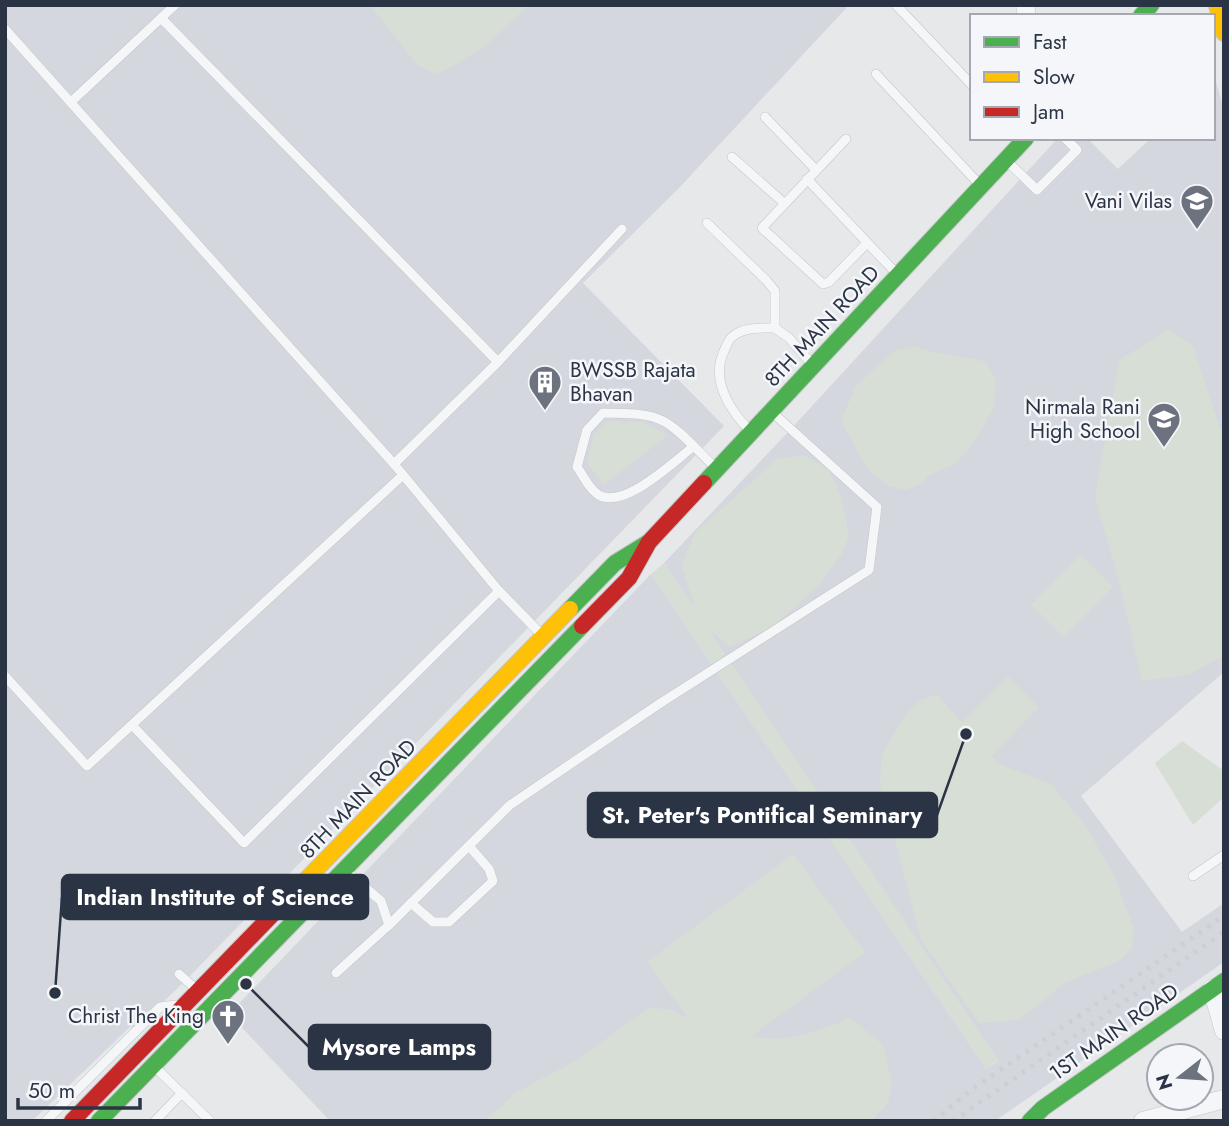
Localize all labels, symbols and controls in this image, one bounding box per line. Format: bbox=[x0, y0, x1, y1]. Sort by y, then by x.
legend bbox=[970, 14, 1215, 140]
text: Fast bbox=[1033, 27, 1066, 57]
text: Slow bbox=[1033, 62, 1075, 92]
text: Jam bbox=[1030, 97, 1065, 127]
school or university icon: Vani Vilas bbox=[1178, 182, 1216, 231]
place label: Vani Vilas bbox=[1085, 186, 1172, 216]
street label: 8TH MAIN ROAD bbox=[758, 259, 886, 393]
place label: BWSSB Rajata Bhavan bbox=[570, 355, 696, 409]
building icon: BWSSB Rajata Bhavan bbox=[526, 363, 564, 412]
place label: Nirmala Rani High School bbox=[1025, 392, 1140, 446]
school or university icon: Nirmala Rani High School bbox=[1145, 400, 1183, 449]
street label: 8TH MAIN ROAD bbox=[293, 732, 423, 866]
callout: St. Peter's Pontifical Seminary bbox=[588, 793, 937, 837]
text: St. Peter's Pontifical Seminary bbox=[602, 798, 923, 832]
callout: Indian Institute of Science bbox=[62, 875, 368, 919]
text: Indian Institute of Science bbox=[76, 880, 354, 914]
street label: 1ST MAIN ROAD bbox=[1045, 978, 1183, 1086]
church icon: Christ The King bbox=[209, 997, 247, 1046]
place label: Christ The King bbox=[68, 1001, 204, 1031]
callout: Mysore Lamps bbox=[309, 1025, 490, 1069]
text: Mysore Lamps bbox=[322, 1030, 476, 1064]
north arrow bbox=[1145, 1042, 1215, 1112]
scale bar bbox=[18, 1066, 140, 1110]
text: 50 m bbox=[28, 1076, 75, 1106]

